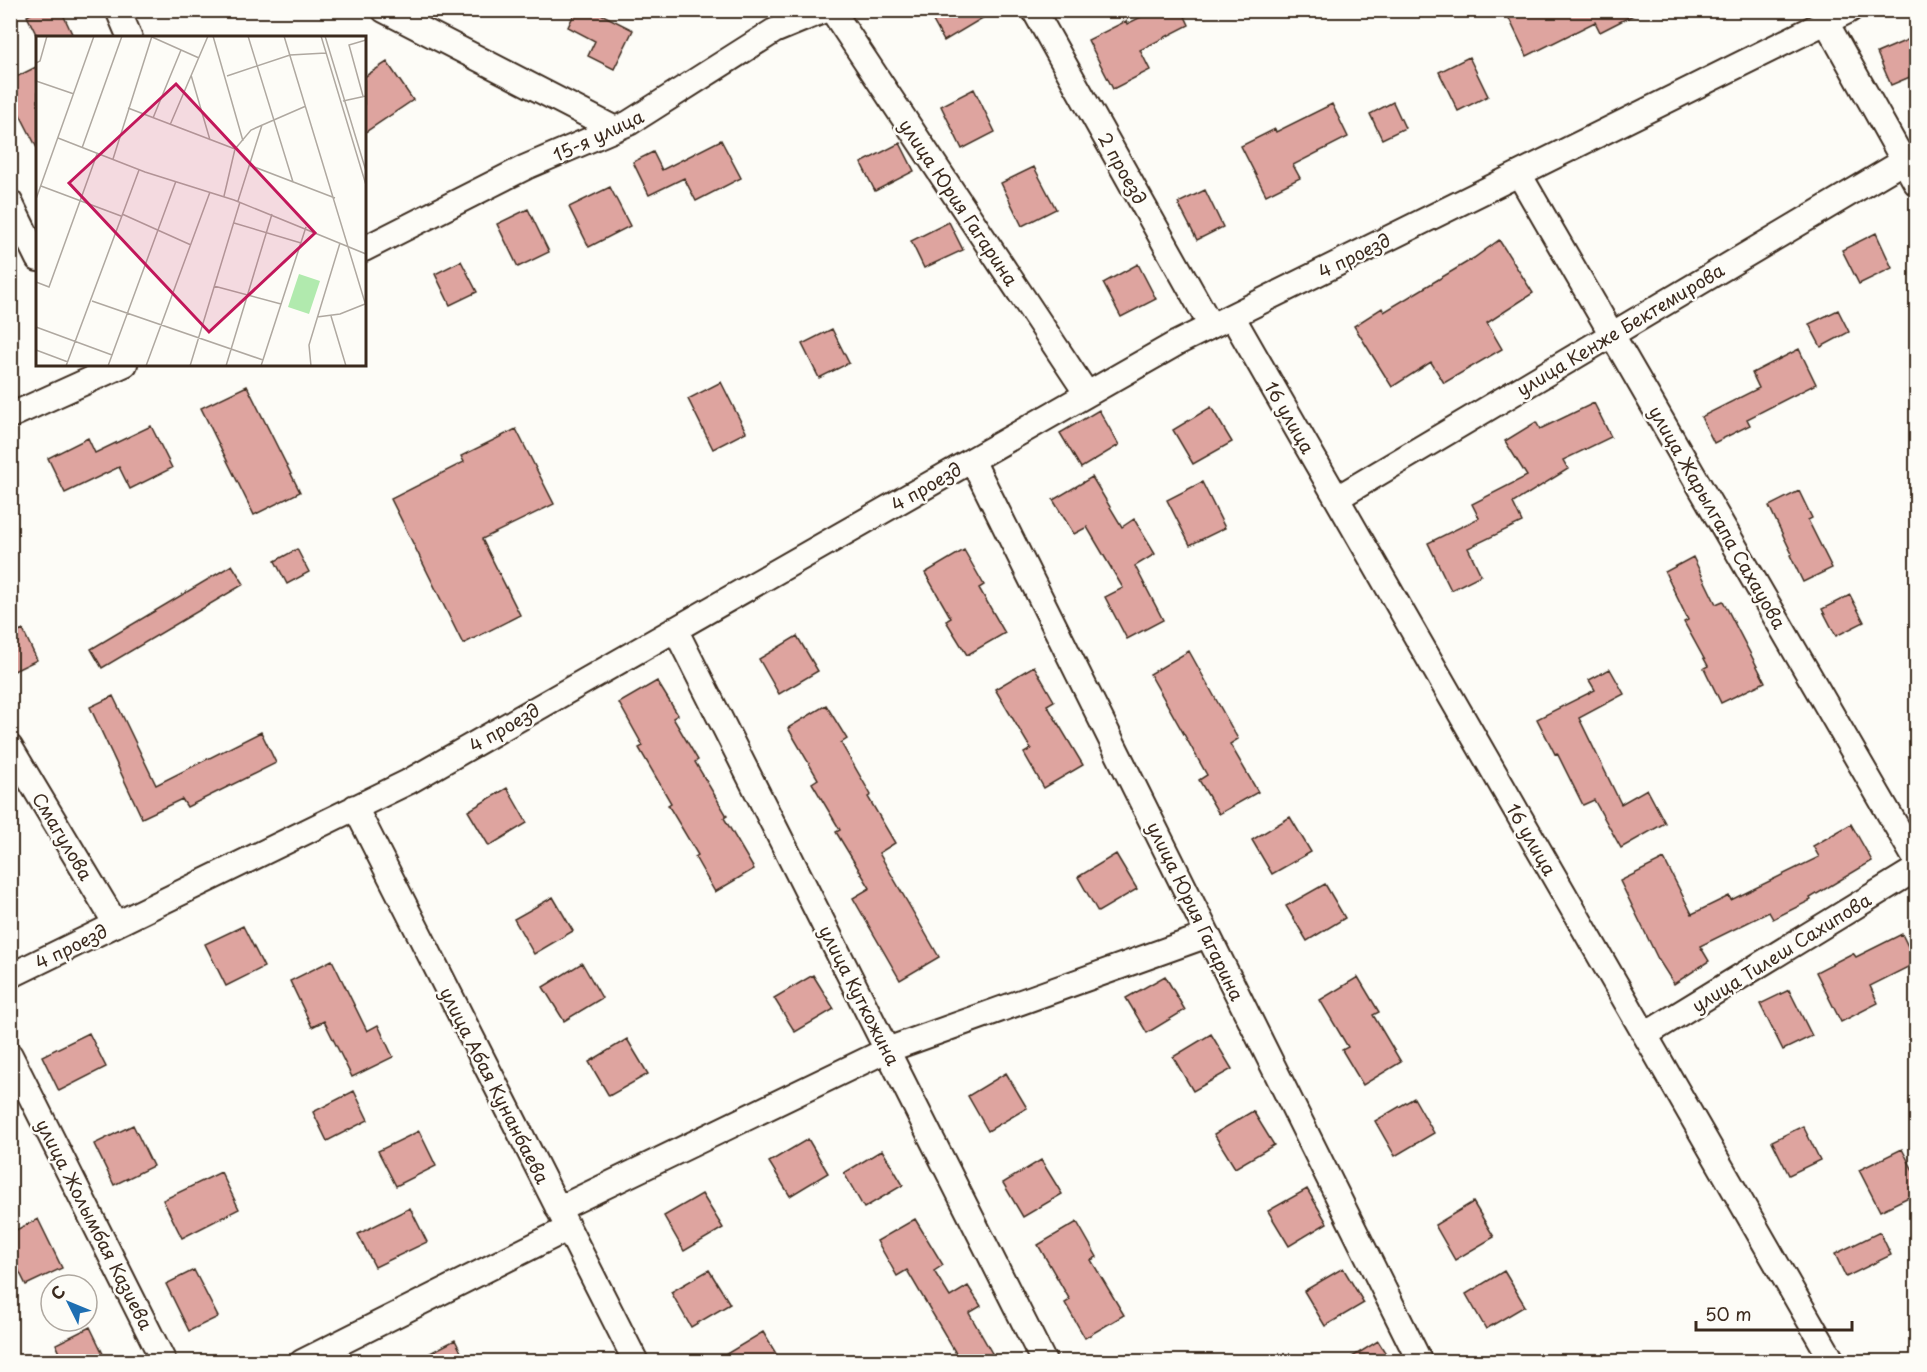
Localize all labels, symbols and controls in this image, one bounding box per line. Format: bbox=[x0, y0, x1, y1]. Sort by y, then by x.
inset map bbox=[36, 36, 366, 366]
street label: 15-я улица bbox=[548, 102, 648, 168]
street label: улица Юрия Гагарина bbox=[893, 113, 1025, 292]
street label: 2 проезд bbox=[1092, 127, 1154, 209]
street label: 4 проезд bbox=[1313, 226, 1395, 284]
street label: улица Кенже Бектемирова bbox=[1511, 256, 1730, 402]
street label: 16 улица bbox=[1258, 376, 1322, 459]
street label: улица Жарылгапа Сахауова bbox=[1643, 400, 1794, 634]
street label: 4 проезд bbox=[886, 455, 966, 517]
street label: 4 проезд bbox=[464, 696, 544, 758]
street label: Смагулова bbox=[26, 787, 100, 886]
street label: 16 улица bbox=[1500, 798, 1564, 881]
street label: улица Юрия Гагарина bbox=[1141, 817, 1251, 1006]
street label: улица Тилеш Сахипова bbox=[1686, 885, 1877, 1018]
street label: 4 проезд bbox=[30, 917, 112, 975]
street label: улица Куткожина bbox=[813, 920, 907, 1070]
street label: улица Абая Кунанбаева bbox=[434, 982, 557, 1189]
street label: улица Жолымбая Казиева bbox=[30, 1114, 160, 1335]
north arrow bbox=[39, 1273, 99, 1333]
text: С bbox=[44, 1279, 70, 1305]
scale bar bbox=[1696, 1294, 1852, 1332]
text: 50 m bbox=[1705, 1300, 1752, 1327]

